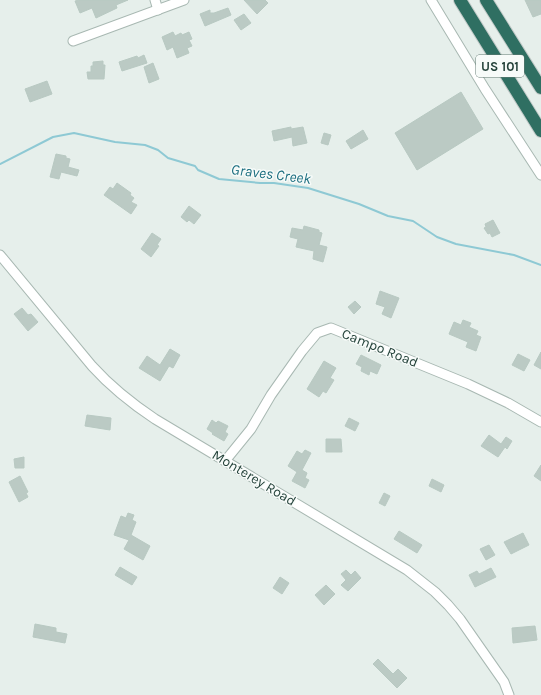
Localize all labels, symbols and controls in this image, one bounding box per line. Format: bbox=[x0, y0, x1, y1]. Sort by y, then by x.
road number: US 101 bbox=[476, 55, 524, 77]
water label: Graves Creek bbox=[230, 160, 312, 188]
street label: Campo Road bbox=[339, 325, 421, 371]
street label: Monterey Road bbox=[209, 446, 299, 510]

